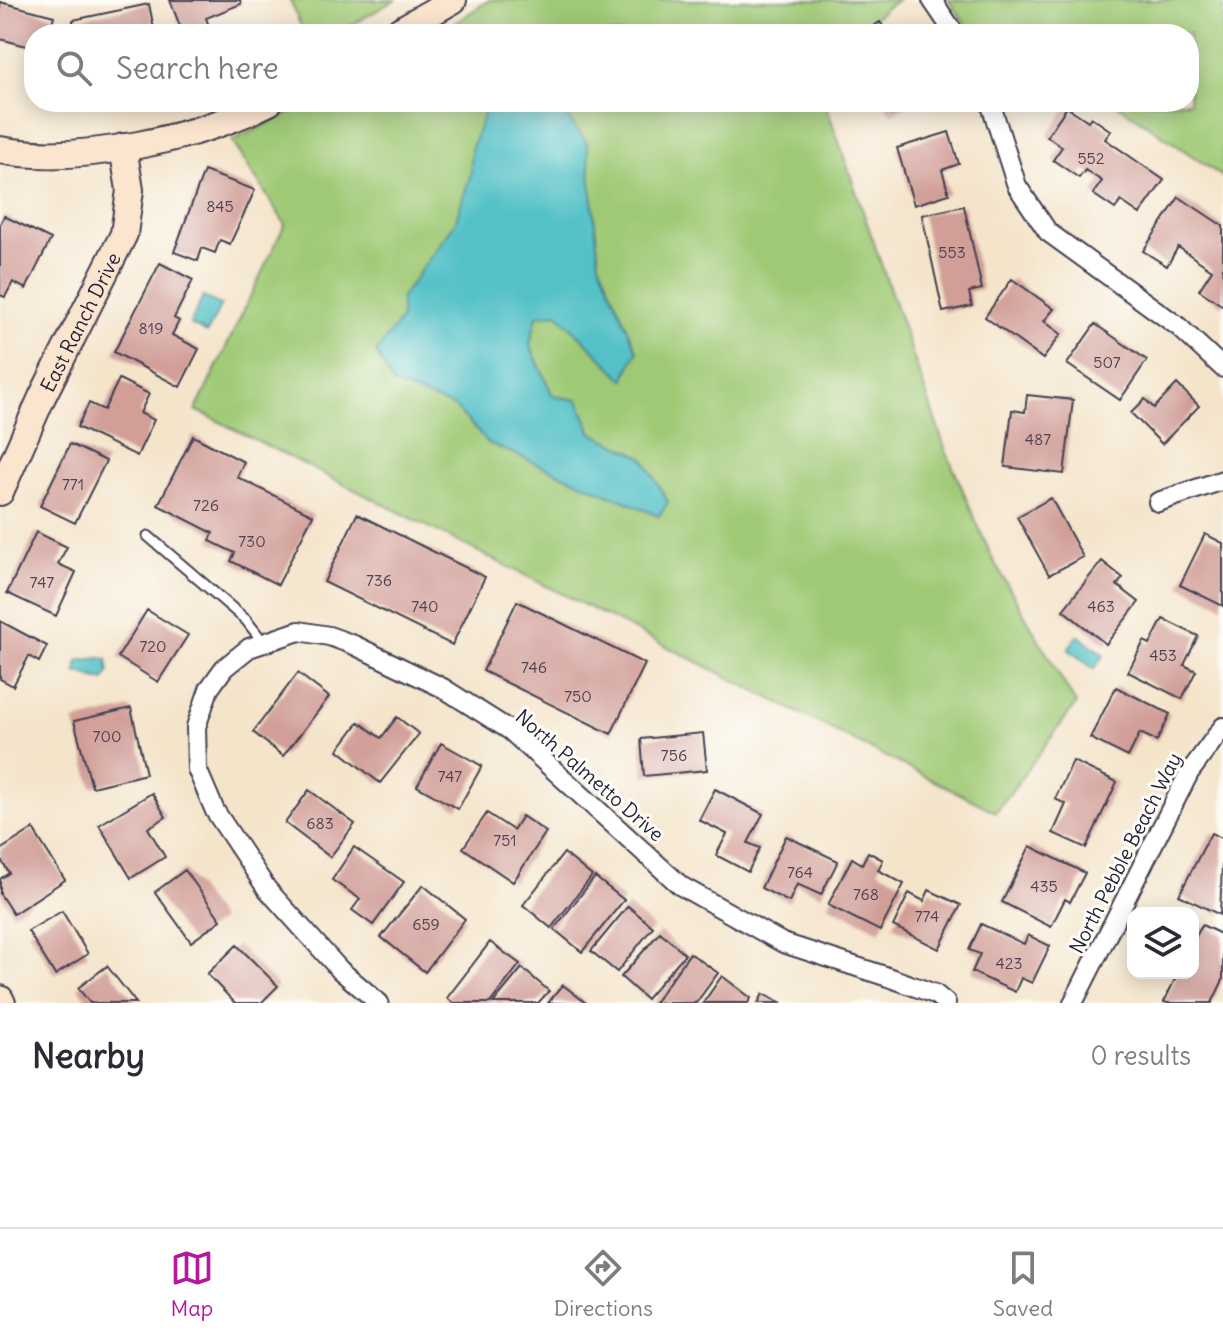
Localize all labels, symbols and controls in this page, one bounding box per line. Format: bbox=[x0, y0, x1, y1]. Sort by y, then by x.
search box bbox=[24, 24, 1199, 112]
icon: search bbox=[52, 46, 96, 90]
text: Search here bbox=[116, 49, 279, 87]
house number: 552 bbox=[1077, 148, 1105, 168]
house number: 845 bbox=[206, 196, 234, 216]
house number: 553 bbox=[938, 242, 966, 262]
street label: East Ranch Drive bbox=[34, 248, 125, 396]
house number: 819 bbox=[139, 318, 163, 338]
house number: 507 bbox=[1093, 352, 1121, 372]
house number: 487 bbox=[1025, 429, 1051, 449]
house number: 771 bbox=[62, 474, 84, 494]
house number: 726 bbox=[193, 495, 219, 515]
house number: 730 bbox=[238, 531, 266, 551]
house number: 736 bbox=[366, 570, 392, 590]
house number: 747 bbox=[30, 572, 54, 592]
house number: 740 bbox=[411, 596, 439, 616]
house number: 463 bbox=[1087, 596, 1115, 616]
house number: 720 bbox=[139, 636, 167, 656]
house number: 453 bbox=[1149, 645, 1177, 665]
house number: 746 bbox=[521, 657, 547, 677]
house number: 750 bbox=[564, 686, 592, 706]
street label: North Palmetto Drive bbox=[511, 704, 669, 846]
house number: 700 bbox=[93, 726, 121, 746]
house number: 756 bbox=[661, 745, 687, 765]
street label: North Pebble Beach Way bbox=[1063, 748, 1187, 958]
house number: 747 bbox=[438, 766, 462, 786]
house number: 683 bbox=[306, 813, 334, 833]
house number: 751 bbox=[493, 830, 517, 850]
house number: 764 bbox=[787, 862, 813, 882]
house number: 435 bbox=[1030, 876, 1058, 896]
house number: 768 bbox=[853, 884, 879, 904]
house number: 774 bbox=[915, 906, 939, 926]
map controls bbox=[1127, 907, 1199, 979]
button: layers bbox=[1127, 907, 1199, 979]
house number: 659 bbox=[412, 914, 440, 934]
house number: 423 bbox=[995, 953, 1023, 973]
text: Nearby bbox=[32, 1034, 145, 1077]
text: 0 results bbox=[1090, 1039, 1191, 1072]
tab: Map bbox=[170, 1246, 214, 1322]
tab: Directions bbox=[554, 1246, 653, 1322]
tab: Saved bbox=[993, 1246, 1053, 1322]

